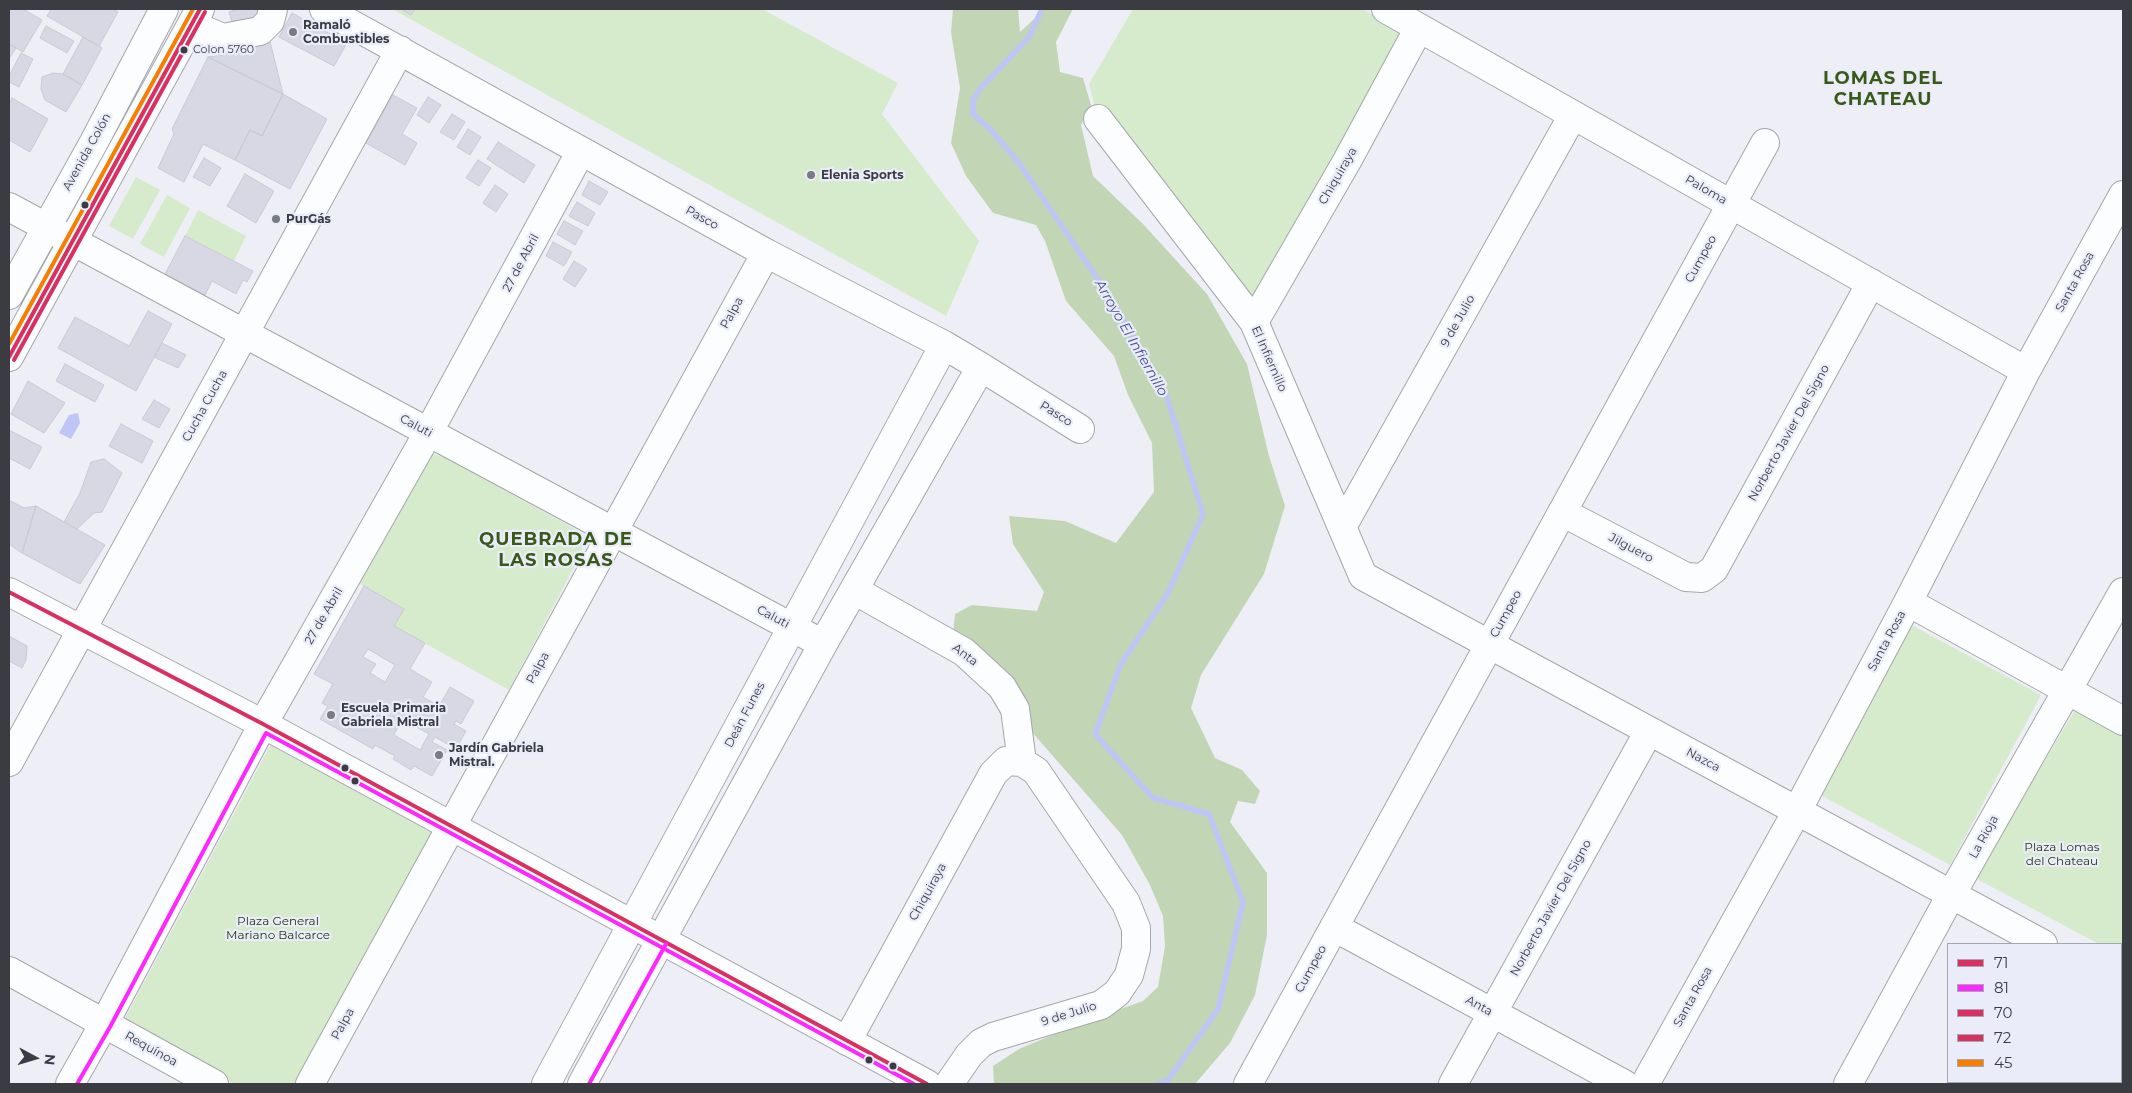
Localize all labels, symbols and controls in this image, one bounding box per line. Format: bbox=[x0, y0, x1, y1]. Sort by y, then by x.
place label: Ramaló Combustibles bbox=[303, 18, 389, 46]
marker: Ramaló Combustibles bbox=[287, 26, 299, 38]
place label: Colon 5760 bbox=[193, 43, 254, 57]
marker: Colon 5760 bbox=[179, 45, 189, 55]
district label: LOMAS DEL CHATEAU bbox=[1822, 68, 1944, 110]
street label: Avenida Colón bbox=[60, 111, 114, 193]
street label: Chiquiraya bbox=[1316, 145, 1360, 207]
place label: Elenia Sports bbox=[821, 168, 904, 182]
marker: Elenia Sports bbox=[805, 169, 817, 181]
street label: Paloma bbox=[1682, 172, 1730, 208]
unlabelled marker bbox=[80, 200, 90, 210]
street label: Pasco bbox=[683, 203, 721, 233]
place label: PurGás bbox=[286, 212, 331, 226]
marker: PurGás bbox=[270, 213, 282, 225]
street label: 27 de Abril bbox=[500, 232, 542, 294]
street label: Cumpeo bbox=[1682, 233, 1720, 285]
street label: Santa Rosa bbox=[2053, 249, 2097, 315]
water label: Arroyo El Infiernillo bbox=[1091, 277, 1171, 399]
street label: 9 de Julio bbox=[1438, 293, 1478, 349]
street label: Palpa bbox=[717, 295, 747, 331]
street label: El Infiernillo bbox=[1248, 324, 1290, 394]
street label: Norberto Javier Del Signo bbox=[1745, 362, 1833, 504]
street label: Cucha Cucha bbox=[179, 368, 231, 444]
street label: Pasco bbox=[1037, 398, 1075, 430]
street label: Caluti bbox=[397, 411, 435, 441]
district label: QUEBRADA DE LAS ROSAS bbox=[478, 529, 634, 572]
street label: Jilguero bbox=[1606, 530, 1656, 566]
street label: 27 de Abril bbox=[302, 585, 346, 647]
street label: Cumpeo bbox=[1487, 588, 1525, 640]
street label: Caluti bbox=[754, 602, 792, 632]
street label: Santa Rosa bbox=[1865, 608, 1909, 674]
street label: Anta bbox=[949, 641, 981, 669]
street label: Palpa bbox=[523, 650, 553, 686]
street label: Deán Funes bbox=[722, 680, 768, 750]
place label: Escuela Primaria Gabriela Mistral bbox=[341, 701, 446, 729]
marker: Escuela Primaria Gabriela Mistral bbox=[325, 709, 337, 721]
place label: Jardín Gabriela Mistral. bbox=[449, 741, 544, 769]
street label: Nazca bbox=[1683, 745, 1723, 775]
marker: Jardín Gabriela Mistral. bbox=[433, 749, 445, 761]
unlabelled marker bbox=[340, 763, 350, 773]
unlabelled marker bbox=[350, 776, 360, 786]
street label: La Rioja bbox=[1966, 813, 2002, 861]
street label: Norberto Javier Del Signo bbox=[1507, 837, 1595, 979]
park label: Plaza Lomas del Chateau bbox=[2024, 840, 2100, 868]
street label: Chiquiraya bbox=[906, 861, 950, 923]
park label: Plaza General Mariano Balcarce bbox=[226, 914, 330, 942]
street label: Cumpeo bbox=[1292, 943, 1330, 995]
legend bbox=[1947, 943, 2122, 1083]
text: 71 bbox=[1994, 953, 2008, 972]
street label: Santa Rosa bbox=[1671, 964, 1715, 1030]
text: 81 bbox=[1994, 978, 2009, 997]
street label: Anta bbox=[1463, 993, 1495, 1019]
street label: 9 de Julio bbox=[1040, 999, 1098, 1029]
text: 70 bbox=[1994, 1003, 2012, 1022]
street label: Palpa bbox=[328, 1006, 358, 1042]
text: 72 bbox=[1994, 1028, 2011, 1047]
street label: Requínoa bbox=[122, 1029, 180, 1069]
north arrow bbox=[10, 1033, 60, 1083]
text: N bbox=[40, 1053, 59, 1066]
text: 45 bbox=[1994, 1053, 2012, 1072]
unlabelled marker bbox=[864, 1055, 874, 1065]
unlabelled marker bbox=[888, 1061, 898, 1071]

